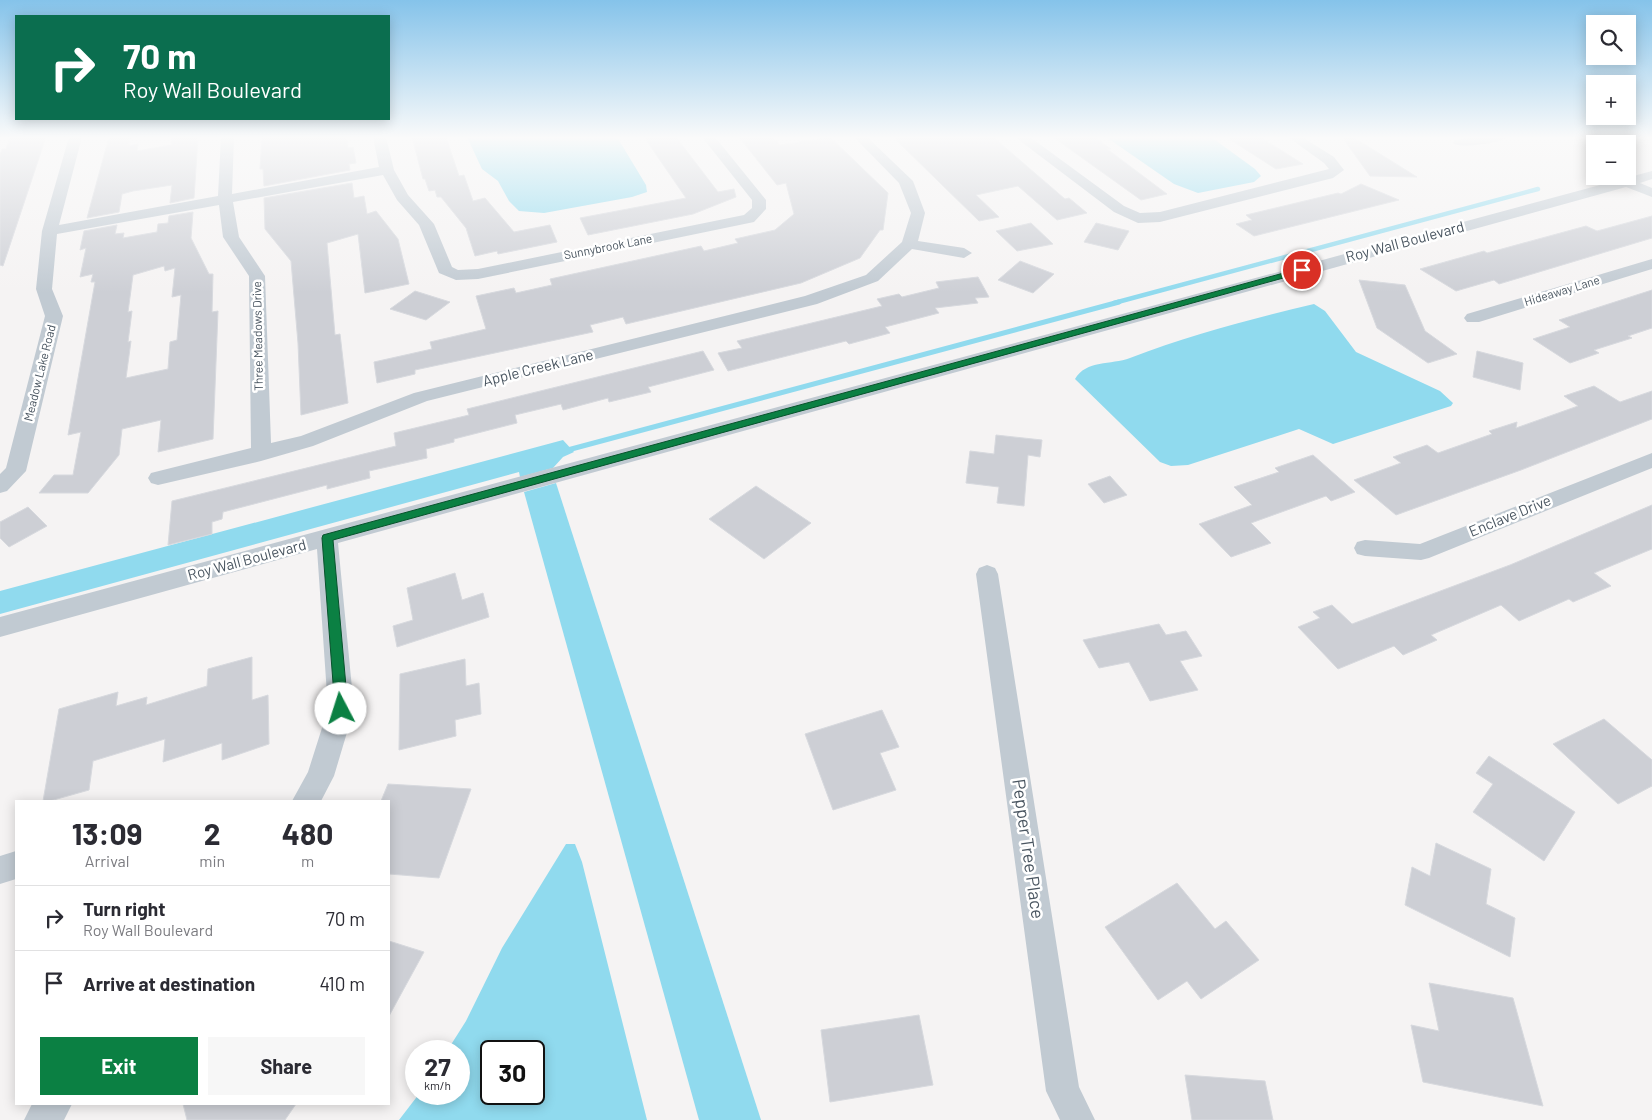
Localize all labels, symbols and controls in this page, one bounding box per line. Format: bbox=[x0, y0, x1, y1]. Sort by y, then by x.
map controls bbox=[1586, 15, 1636, 185]
button: search bbox=[1586, 15, 1636, 65]
text: 70 m bbox=[123, 34, 197, 76]
icon: right bbox=[40, 35, 105, 100]
button: + bbox=[1586, 75, 1636, 125]
text: Roy Wall Boulevard bbox=[123, 76, 302, 102]
button: − bbox=[1586, 135, 1636, 185]
street label: Roy Wall Boulevard bbox=[1343, 217, 1466, 266]
street label: Sunnybrook Lane bbox=[562, 231, 653, 261]
pin bbox=[1281, 249, 1323, 291]
icon: arrive bbox=[1288, 256, 1316, 284]
street label: Hideaway Lane bbox=[1522, 272, 1601, 308]
street label: Three Meadows Drive bbox=[249, 281, 265, 391]
street label: Meadow Lake Road bbox=[20, 323, 58, 422]
street label: Apple Creek Lane bbox=[481, 345, 595, 389]
street label: Enclave Drive bbox=[1466, 490, 1553, 540]
street label: Roy Wall Boulevard bbox=[185, 535, 308, 584]
position arrow bbox=[314, 682, 366, 734]
street label: Pepper Tree Place bbox=[1008, 778, 1050, 920]
text: 13:09 bbox=[72, 815, 142, 851]
text: 2 bbox=[204, 815, 221, 851]
text: 480 bbox=[282, 815, 333, 851]
text: Arrival bbox=[85, 851, 129, 870]
text: min bbox=[199, 851, 225, 870]
text: m bbox=[301, 851, 314, 870]
text: Turn right bbox=[83, 897, 165, 920]
icon: right bbox=[40, 904, 68, 932]
text: 70 m bbox=[326, 907, 365, 930]
text: Roy Wall Boulevard bbox=[83, 920, 213, 939]
icon: arrive bbox=[40, 969, 68, 997]
text: Arrive at destination bbox=[83, 972, 255, 995]
text: 410 m bbox=[319, 972, 365, 995]
button: Exit bbox=[40, 1037, 198, 1095]
button: Share bbox=[208, 1037, 365, 1095]
speed limit sign: 30 bbox=[480, 1040, 545, 1105]
text: 27 bbox=[424, 1051, 451, 1081]
text: km/h bbox=[424, 1078, 451, 1092]

